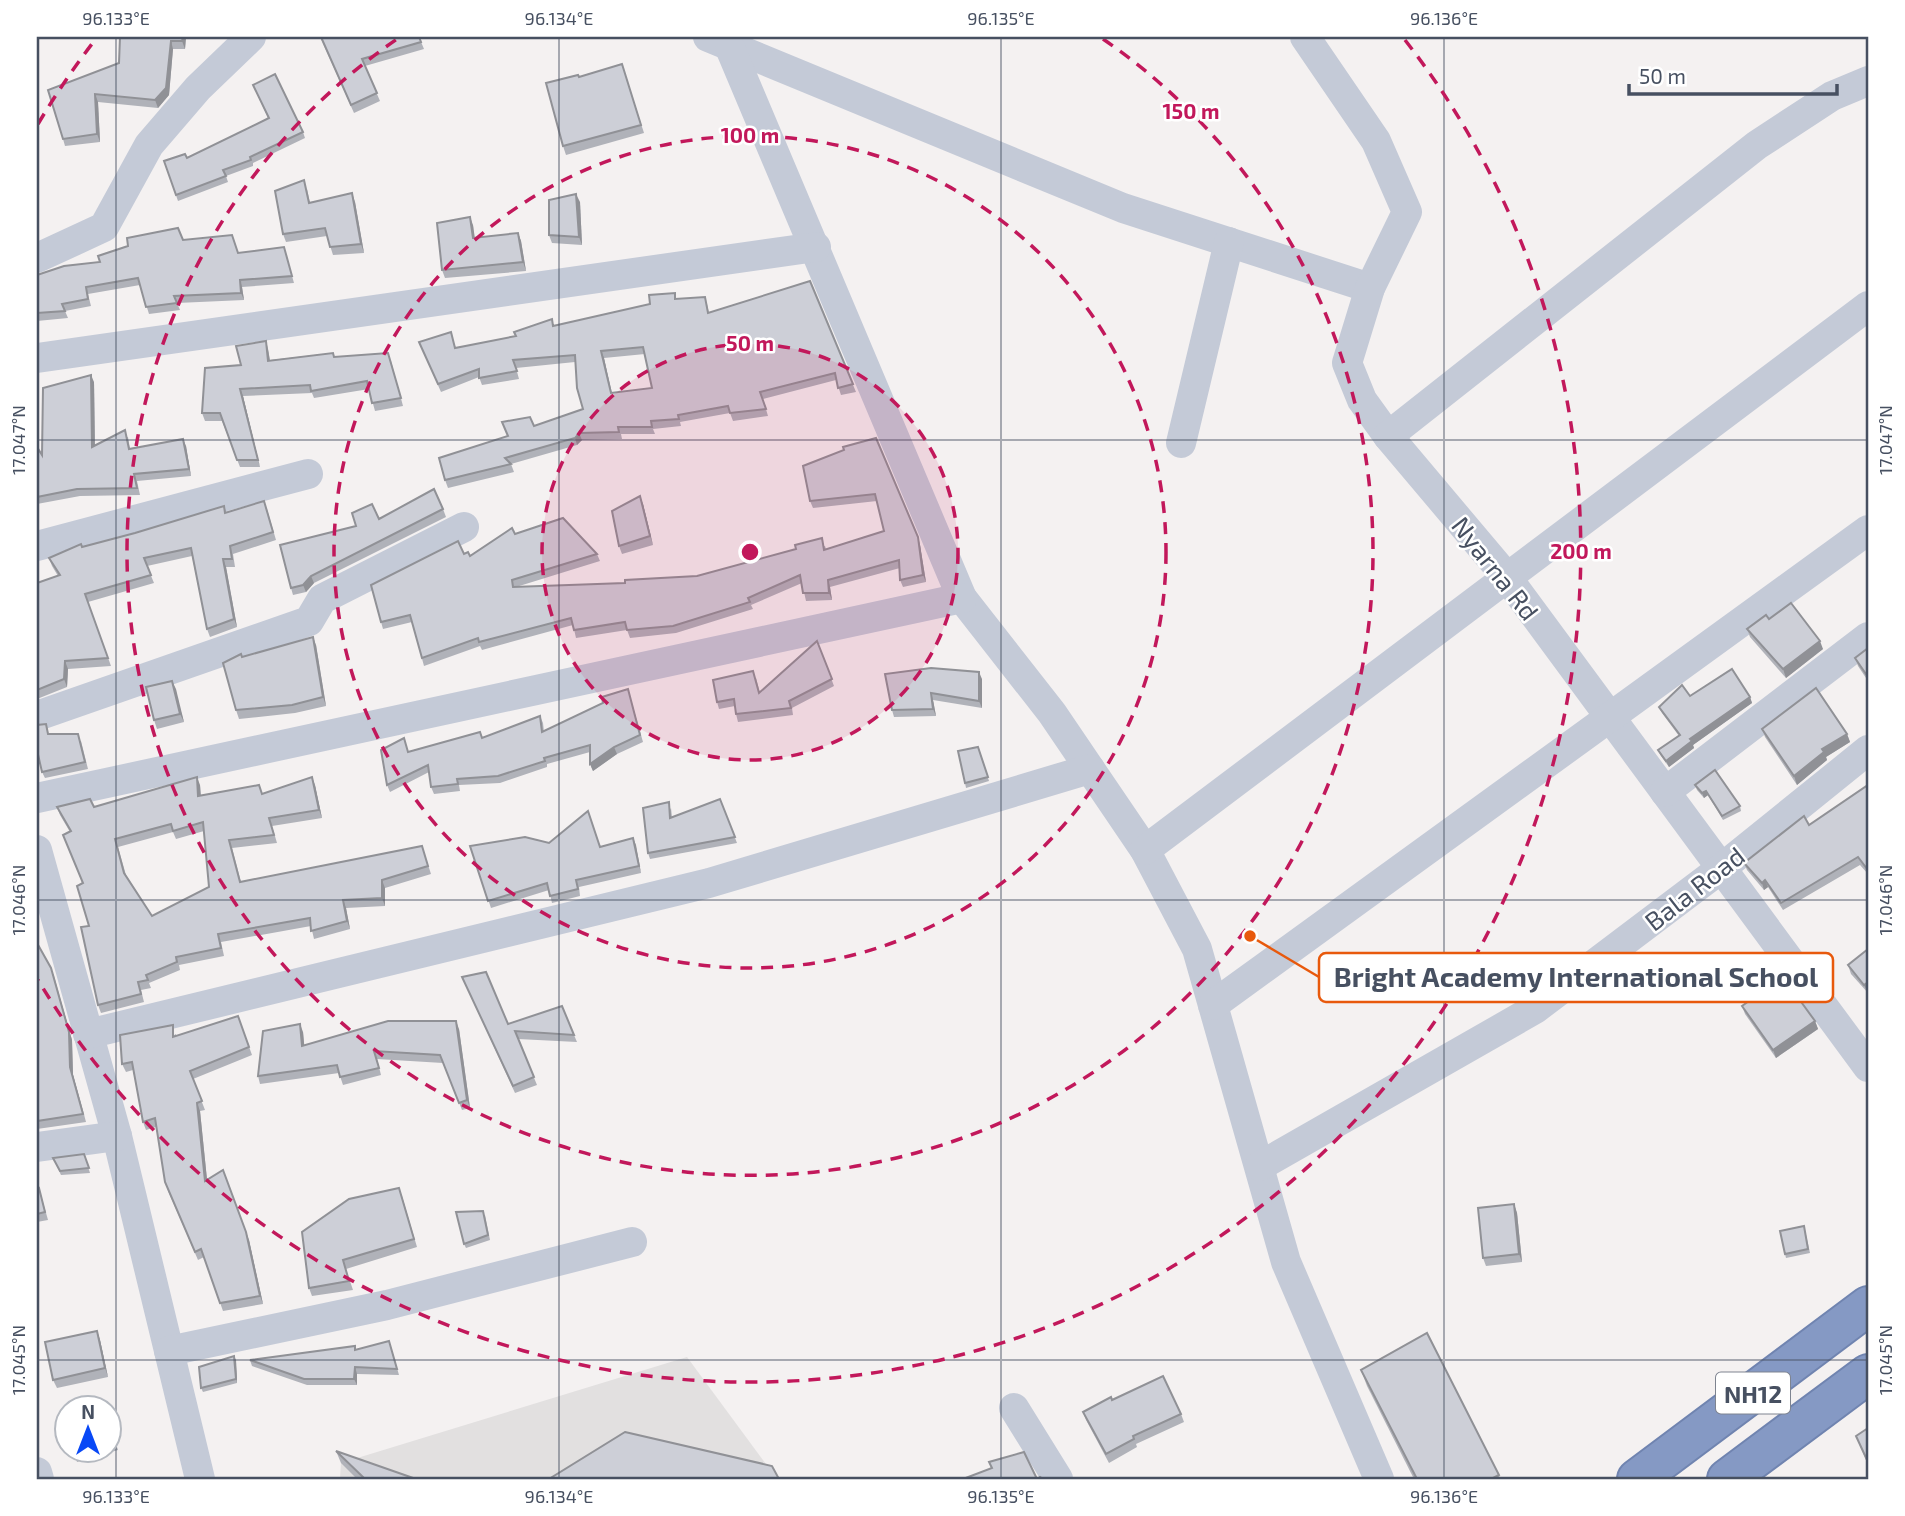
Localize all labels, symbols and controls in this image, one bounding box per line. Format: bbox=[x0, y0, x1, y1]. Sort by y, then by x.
text: 96.133°E bbox=[82, 7, 150, 29]
text: 96.134°E bbox=[525, 7, 593, 29]
text: 96.135°E bbox=[967, 7, 1035, 29]
text: 96.136°E bbox=[1410, 7, 1478, 29]
scale bar bbox=[1629, 52, 1837, 96]
text: 50 m bbox=[1639, 63, 1686, 88]
text: 150 m bbox=[1163, 98, 1219, 123]
text: 100 m bbox=[721, 122, 779, 147]
text: 50 m bbox=[726, 330, 774, 355]
text: 17.047°N bbox=[7, 405, 29, 475]
text: 17.047°N bbox=[1874, 405, 1896, 475]
street label: Nyarna Rd bbox=[1446, 510, 1546, 626]
text: 200 m bbox=[1550, 538, 1612, 563]
centre of rings bbox=[738, 540, 762, 564]
street label: Bala Road bbox=[1638, 839, 1750, 937]
text: 17.046°N bbox=[7, 864, 29, 936]
text: 17.046°N bbox=[1874, 864, 1896, 936]
callout: Bright Academy International School bbox=[1319, 953, 1833, 1002]
text: Bright Academy International School bbox=[1334, 959, 1819, 993]
text: 17.045°N bbox=[7, 1325, 29, 1395]
text: 17.045°N bbox=[1874, 1325, 1896, 1395]
road number: NH12 bbox=[1716, 1372, 1790, 1414]
north arrow bbox=[52, 1394, 122, 1464]
text: N bbox=[81, 1400, 95, 1423]
text: 96.133°E bbox=[82, 1485, 150, 1507]
text: 96.134°E bbox=[525, 1485, 593, 1507]
text: 96.135°E bbox=[967, 1485, 1035, 1507]
text: 96.136°E bbox=[1410, 1485, 1478, 1507]

